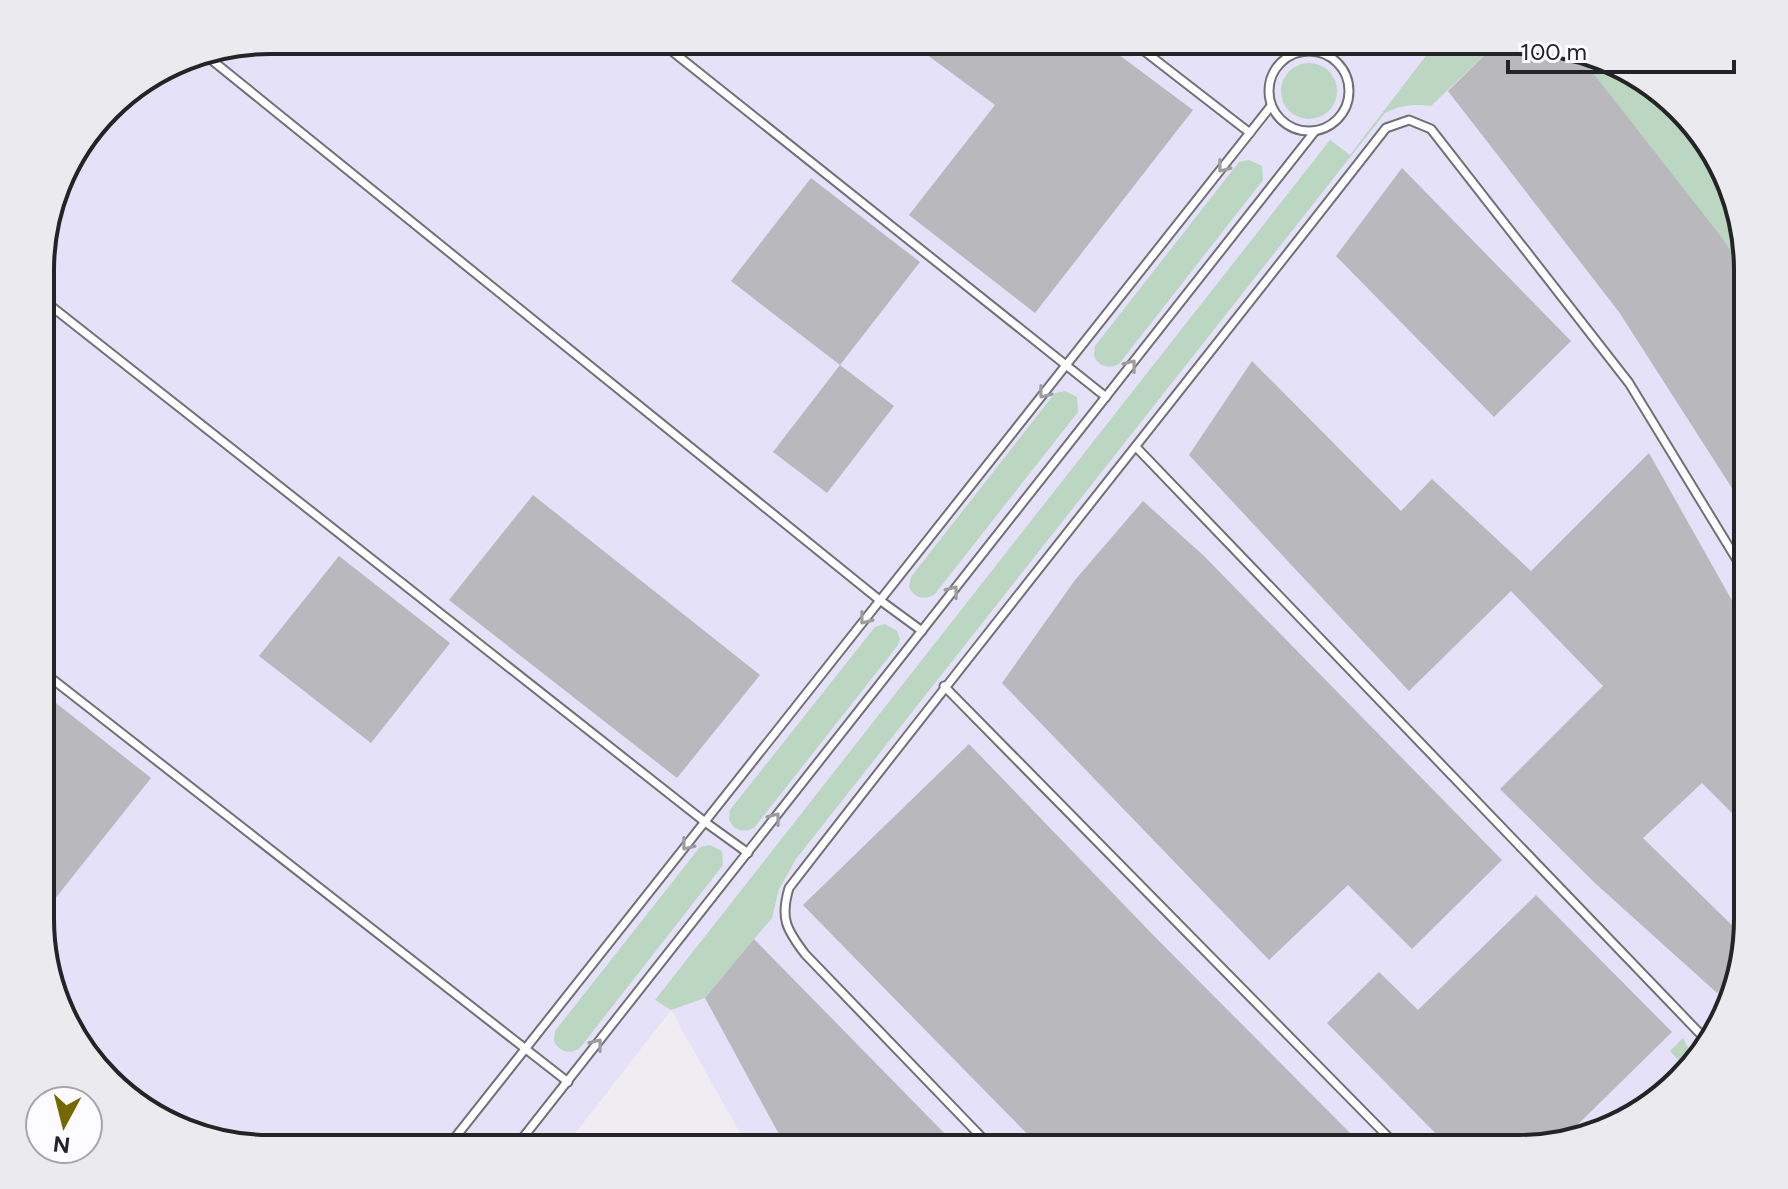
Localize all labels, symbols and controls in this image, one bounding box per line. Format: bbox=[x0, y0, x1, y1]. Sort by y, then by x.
scale bar bbox=[1508, 24, 1734, 74]
text: 100 m bbox=[1520, 37, 1587, 66]
one-way arrow bbox=[1218, 158, 1233, 173]
one-way arrow bbox=[1122, 359, 1136, 374]
one-way arrow bbox=[1040, 384, 1054, 399]
one-way arrow bbox=[944, 585, 958, 600]
one-way arrow bbox=[861, 610, 875, 625]
one-way arrow bbox=[766, 812, 780, 827]
one-way arrow bbox=[682, 836, 696, 851]
one-way arrow bbox=[588, 1038, 602, 1053]
north arrow bbox=[24, 1085, 104, 1165]
text: N bbox=[52, 1130, 72, 1159]

